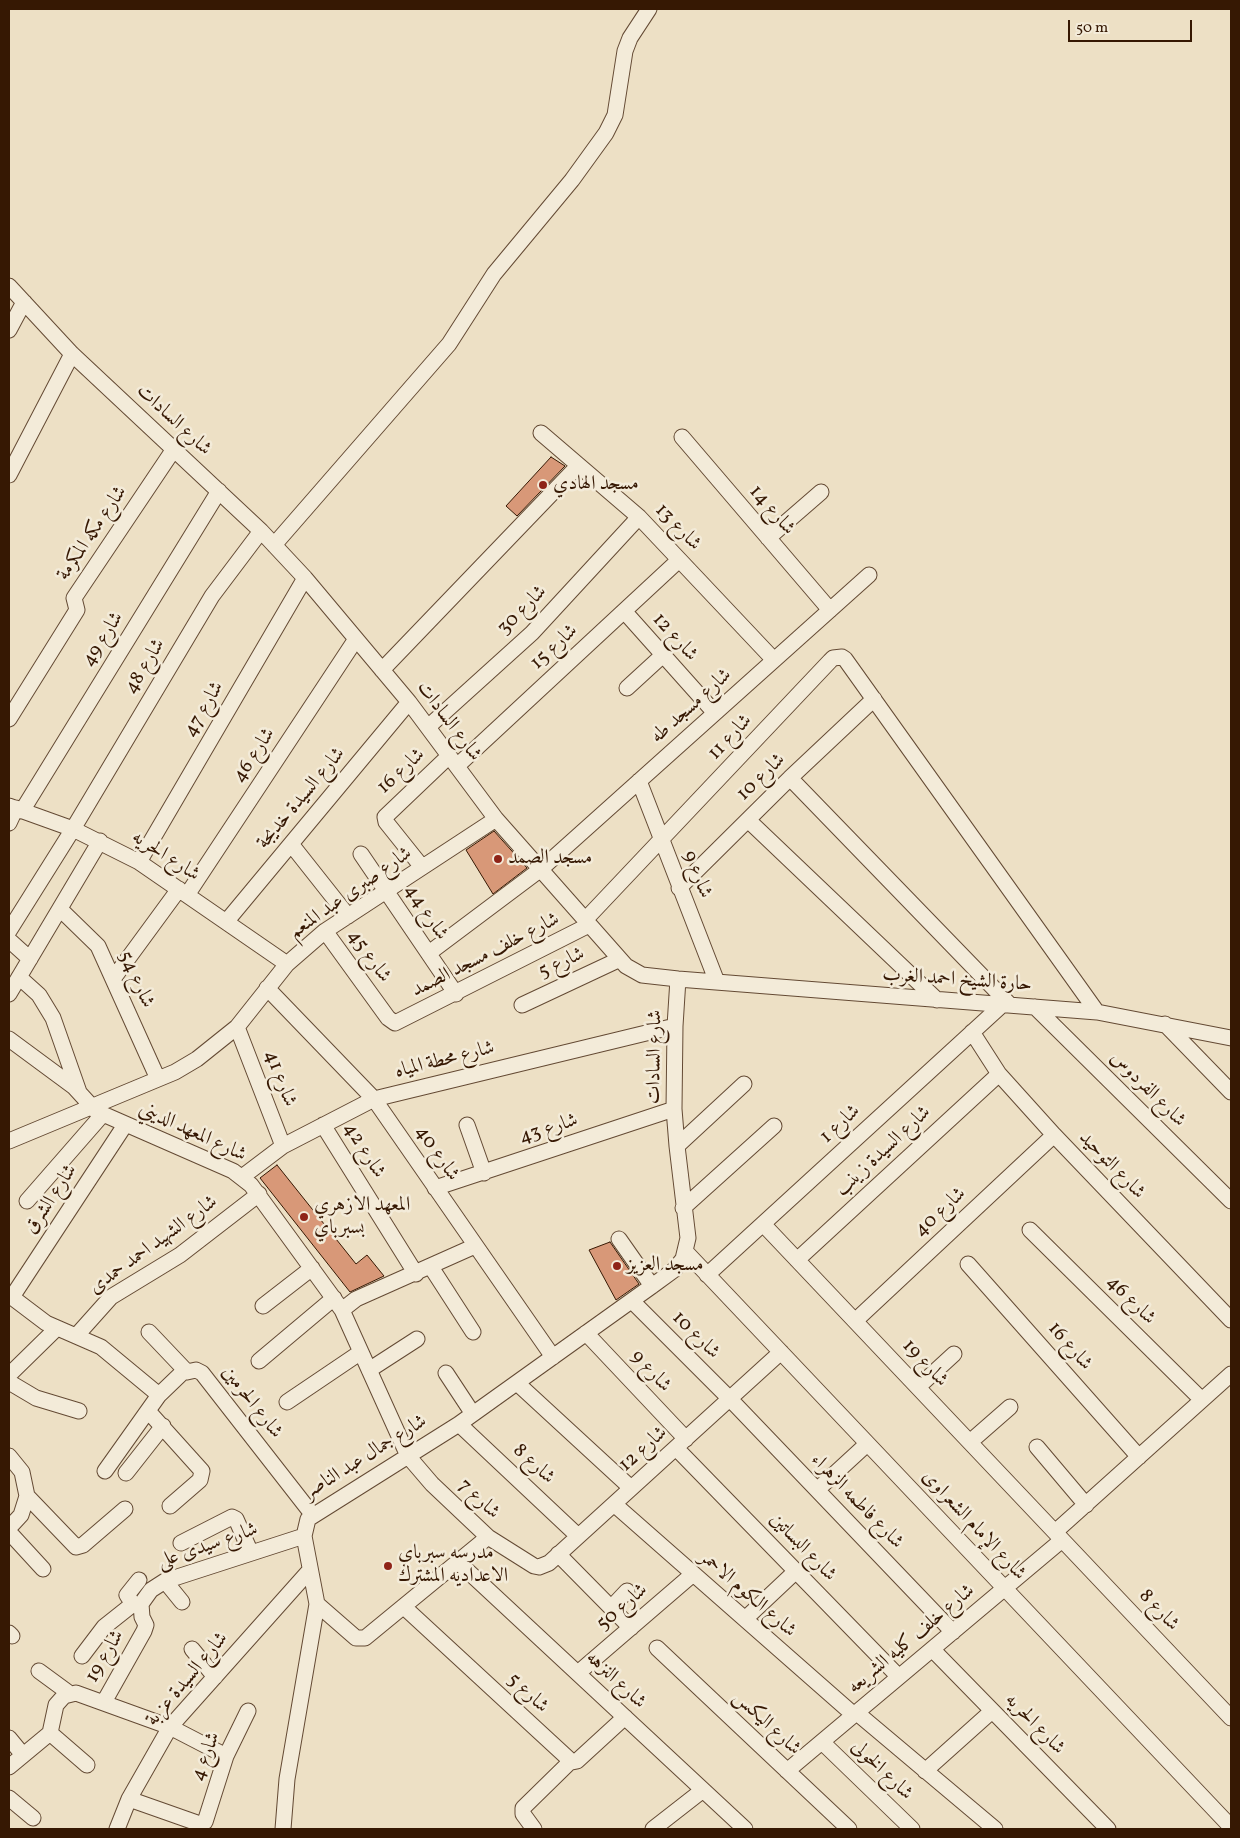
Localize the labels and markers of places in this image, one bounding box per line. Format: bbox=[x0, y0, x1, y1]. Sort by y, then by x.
place label: مسجد الهادي bbox=[553, 473, 639, 497]
marker: مسجد الهادي bbox=[537, 479, 549, 491]
place label: مسجد الصمد bbox=[508, 847, 592, 871]
marker: مسجد الصمد bbox=[492, 853, 504, 865]
place label: المعهد الازهري بسبرباي bbox=[314, 1194, 410, 1241]
marker: المعهد الازهري بسبرباي bbox=[298, 1211, 310, 1223]
place label: مسجد العزيز bbox=[627, 1254, 703, 1278]
marker: مسجد العزيز bbox=[611, 1260, 623, 1272]
place label: مدرسه سبرباي الاعداديه المشترك bbox=[398, 1542, 508, 1589]
marker: مدرسه سبرباي الاعداديه المشترك bbox=[382, 1560, 394, 1572]

